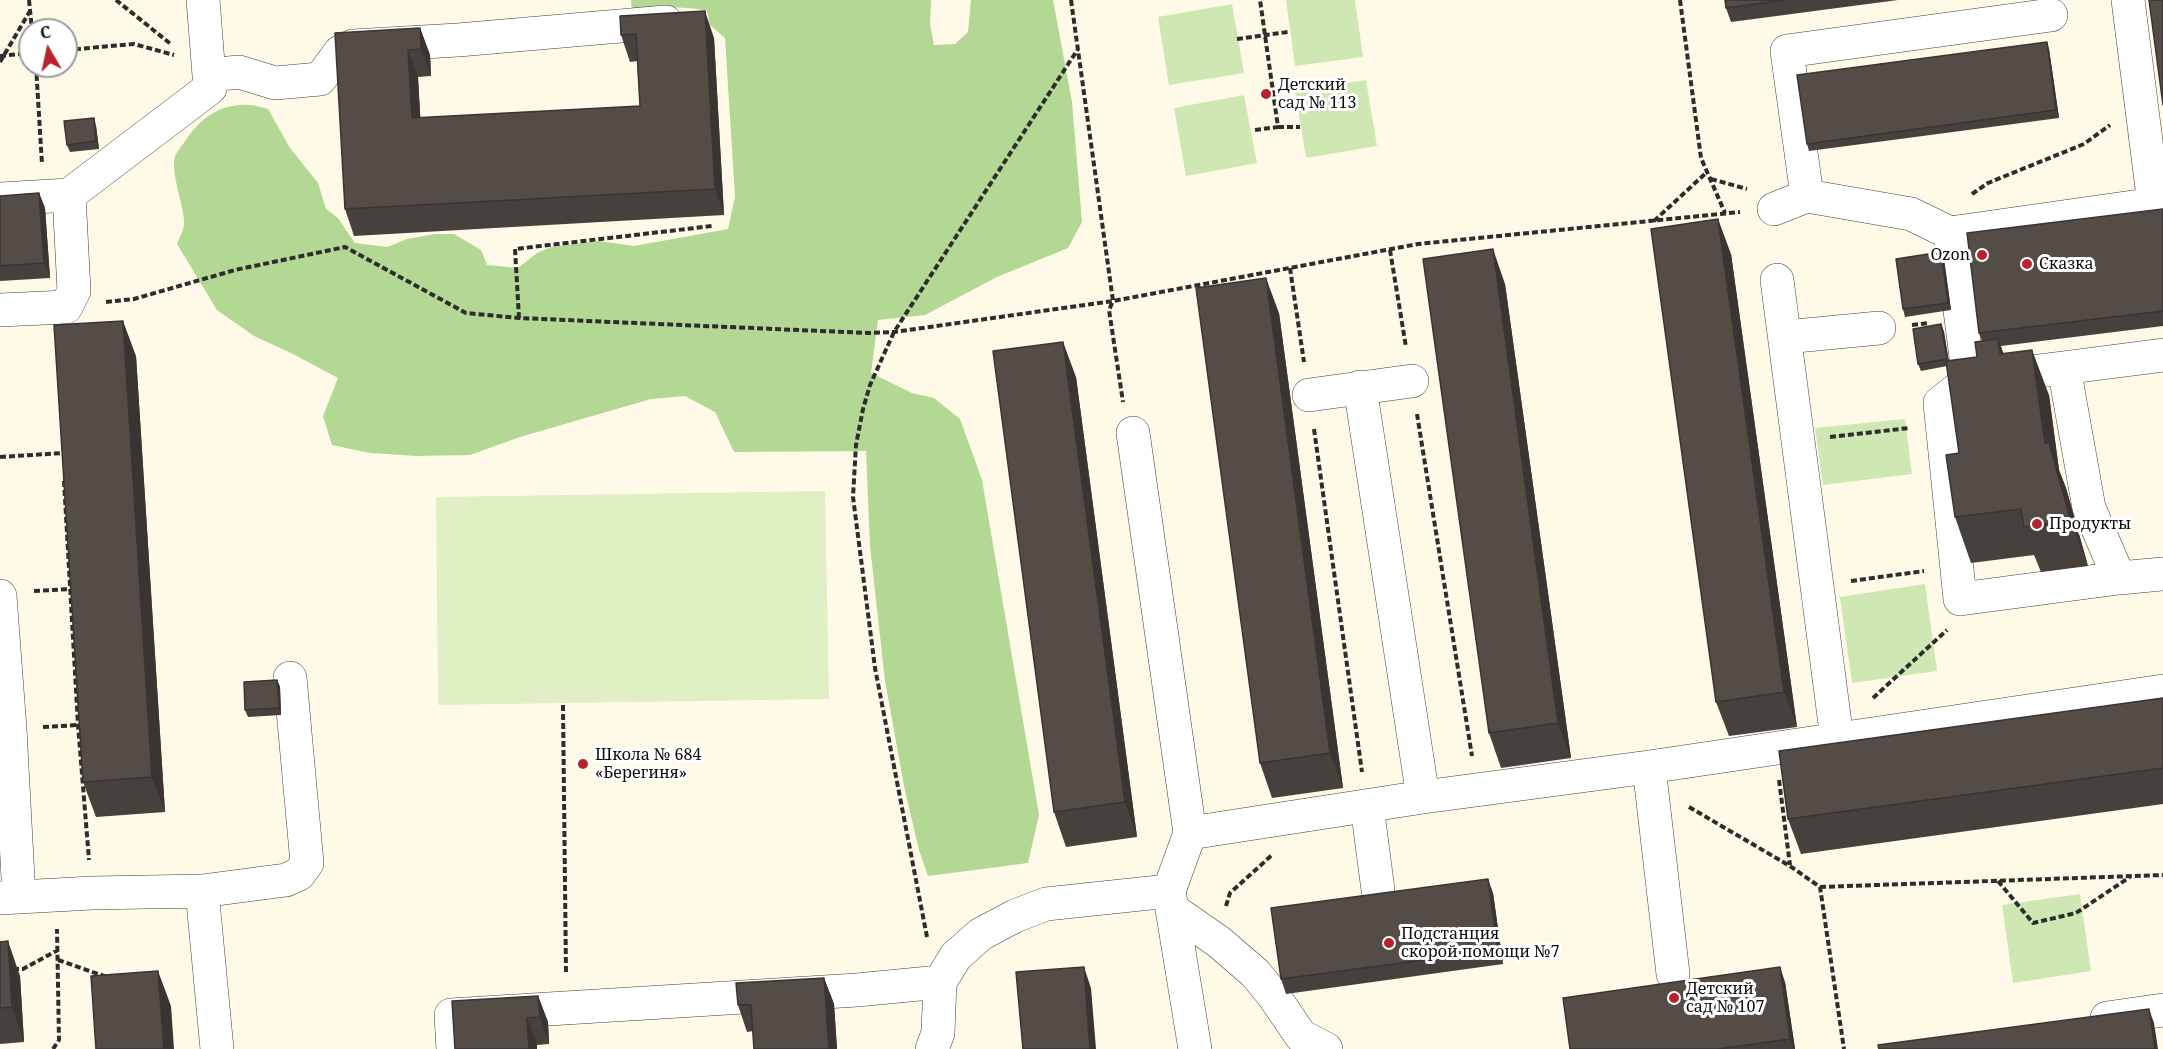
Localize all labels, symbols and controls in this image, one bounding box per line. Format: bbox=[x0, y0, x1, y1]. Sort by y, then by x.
north arrow bbox=[18, 18, 78, 78]
text: С bbox=[39, 21, 52, 44]
place label: Детский сад № 113 bbox=[1278, 75, 1356, 113]
marker: Детский сад № 113 bbox=[1259, 87, 1273, 101]
place label: Ozon bbox=[1930, 245, 1970, 265]
marker: Ozon bbox=[1975, 248, 1989, 262]
place label: Сказка bbox=[2039, 254, 2094, 274]
marker: Сказка bbox=[2020, 257, 2034, 271]
place label: Продукты bbox=[2049, 514, 2131, 534]
marker: Продукты bbox=[2030, 517, 2044, 531]
place label: Школа № 684 «Берегиня» bbox=[595, 745, 701, 783]
marker: Школа № 684 «Берегиня» bbox=[576, 757, 590, 771]
place label: Подстанция скорой помощи №7 bbox=[1401, 924, 1560, 962]
marker: Подстанция скорой помощи №7 bbox=[1382, 936, 1396, 950]
place label: Детский сад № 107 bbox=[1686, 979, 1764, 1017]
marker: Детский сад № 107 bbox=[1667, 991, 1681, 1005]

